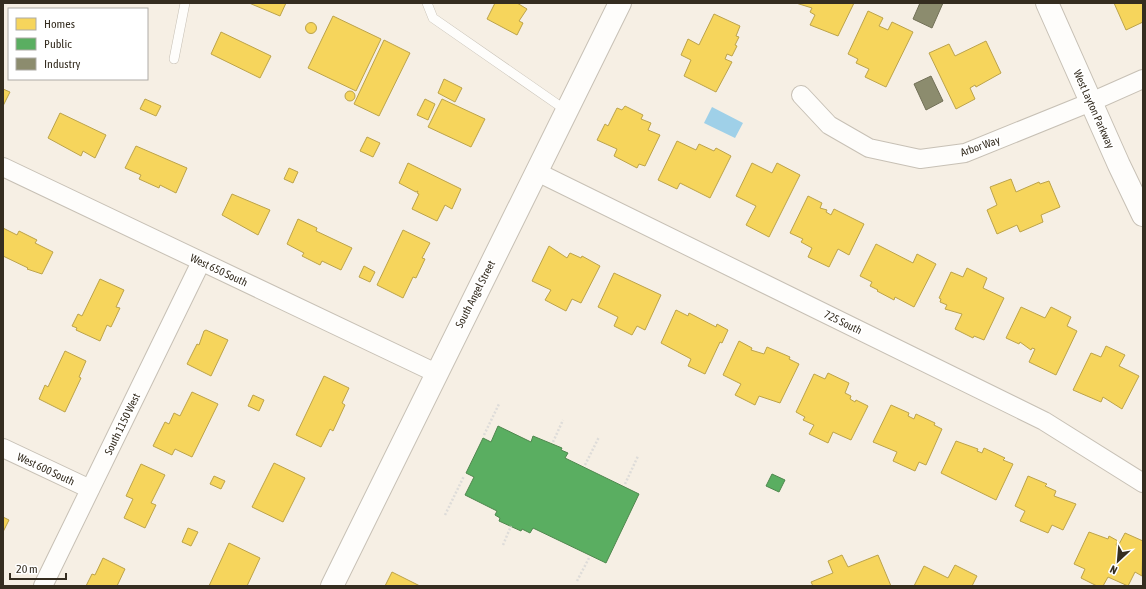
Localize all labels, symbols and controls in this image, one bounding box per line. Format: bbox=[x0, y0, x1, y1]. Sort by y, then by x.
legend bbox=[8, 8, 148, 80]
text: Homes bbox=[44, 17, 75, 31]
text: Public bbox=[44, 37, 72, 51]
text: Industry bbox=[44, 57, 81, 71]
street label: West Layton Parkway bbox=[1071, 68, 1117, 151]
street label: Arbor Way bbox=[959, 133, 1002, 158]
street label: West 650 South bbox=[188, 251, 250, 289]
street label: South Angel Street bbox=[453, 258, 497, 330]
street label: 725 South bbox=[822, 308, 864, 336]
street label: South 1150 West bbox=[102, 391, 142, 457]
street label: West 600 South bbox=[15, 450, 77, 488]
north arrow bbox=[1098, 541, 1138, 581]
scale bar bbox=[10, 555, 66, 581]
text: 20 m bbox=[16, 562, 38, 576]
text: N bbox=[1108, 563, 1119, 577]

